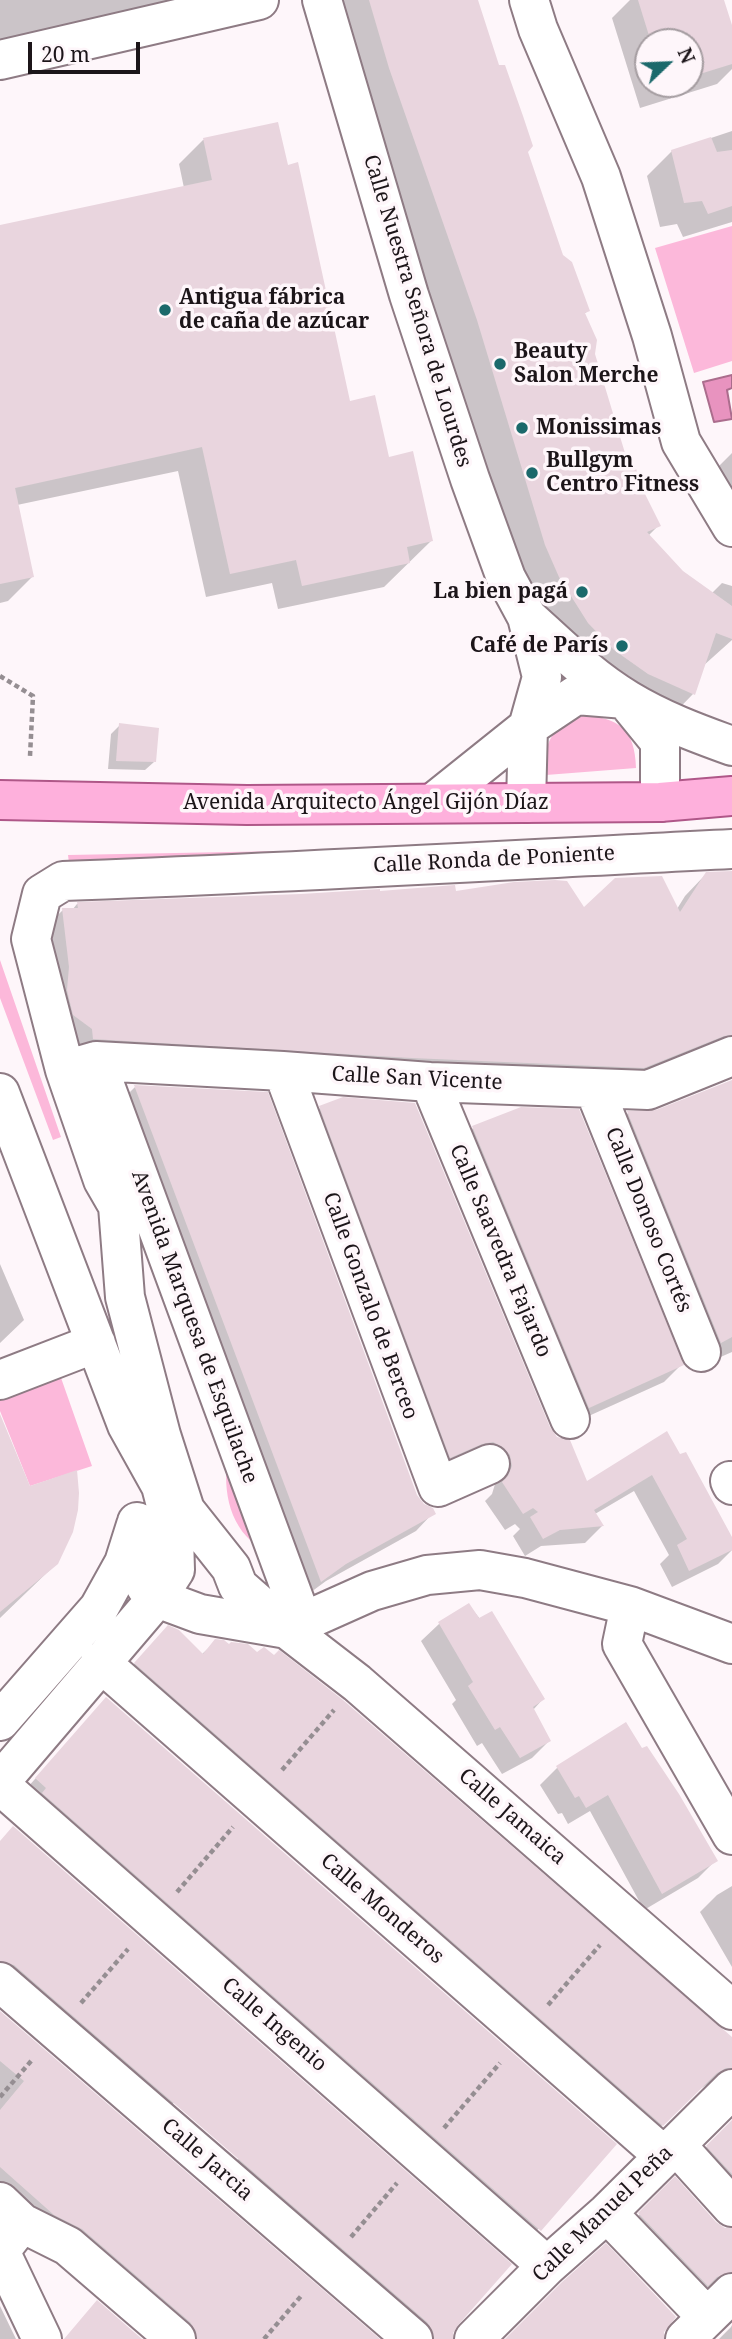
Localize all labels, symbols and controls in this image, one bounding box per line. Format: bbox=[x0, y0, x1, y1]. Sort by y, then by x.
scale bar bbox=[32, 28, 144, 72]
north arrow bbox=[634, 28, 704, 98]
text: 20 m bbox=[41, 40, 90, 68]
text: N bbox=[672, 44, 701, 68]
street label: Calle Nuestra Señora de Lourdes bbox=[357, 152, 477, 470]
place label: Antigua fábrica de caña de azúcar bbox=[179, 285, 369, 335]
marker: Antigua fábrica de caña de azúcar bbox=[157, 302, 173, 318]
place label: Beauty Salon Merche bbox=[514, 339, 659, 389]
marker: Beauty Salon Merche bbox=[492, 356, 508, 372]
place label: Monissimas bbox=[536, 415, 661, 441]
marker: Monissimas bbox=[514, 420, 530, 436]
place label: Bullgym Centro Fitness bbox=[546, 448, 699, 498]
marker: Bullgym Centro Fitness bbox=[524, 465, 540, 481]
place label: La bien pagá bbox=[433, 579, 568, 605]
marker: La bien pagá bbox=[574, 584, 590, 600]
place label: Café de París bbox=[470, 633, 608, 659]
marker: Café de París bbox=[614, 638, 630, 654]
street label: Avenida Arquitecto Ángel Gijón Díaz bbox=[183, 790, 549, 816]
street label: Calle Ronda de Poniente bbox=[372, 841, 616, 879]
street label: Calle San Vicente bbox=[331, 1062, 503, 1096]
street label: Calle Donoso Cortés bbox=[599, 1124, 697, 1316]
street label: Calle Saavedra Fajardo bbox=[444, 1141, 556, 1361]
street label: Avenida Marquesa de Esquilache bbox=[125, 1167, 263, 1487]
street label: Calle Gonzalo de Berceo bbox=[317, 1189, 423, 1423]
street label: Calle Jamaica bbox=[453, 1763, 571, 1871]
street label: Calle Monderos bbox=[315, 1849, 449, 1969]
street label: Calle Ingenio bbox=[216, 1973, 332, 2077]
street label: Calle Jarcia bbox=[156, 2114, 258, 2206]
street label: Calle Manuel Peña bbox=[528, 2141, 678, 2287]

